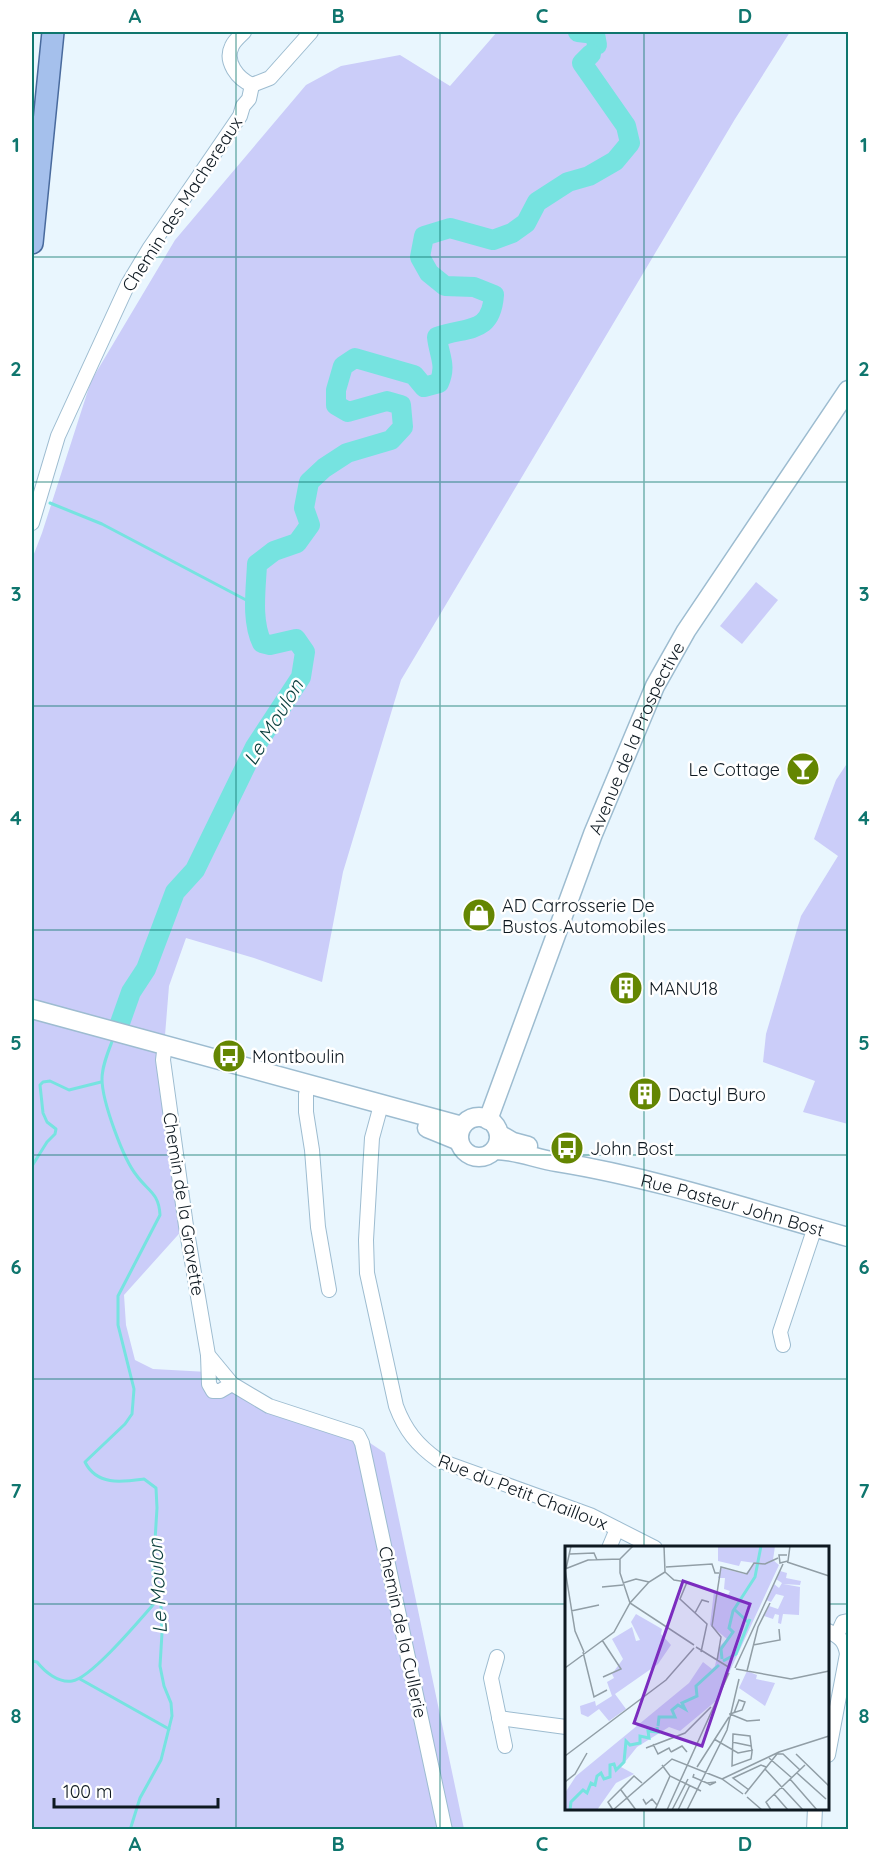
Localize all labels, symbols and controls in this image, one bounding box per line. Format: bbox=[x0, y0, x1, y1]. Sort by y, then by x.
text: A bbox=[129, 3, 142, 28]
text: B bbox=[331, 3, 345, 28]
text: C bbox=[536, 3, 549, 28]
text: D bbox=[738, 3, 752, 28]
street label: Chemin des Machereaux bbox=[117, 112, 247, 296]
text: 1 bbox=[12, 132, 20, 157]
text: 1 bbox=[860, 132, 868, 157]
text: 2 bbox=[10, 356, 22, 381]
text: 2 bbox=[858, 356, 870, 381]
text: 3 bbox=[11, 581, 21, 606]
text: 3 bbox=[859, 581, 869, 606]
street label: Avenue de la Prospective bbox=[583, 637, 689, 838]
water label: Le Moulon bbox=[238, 674, 309, 769]
bar icon: Le Cottage bbox=[785, 751, 821, 787]
place label: Le Cottage bbox=[689, 758, 780, 781]
text: 4 bbox=[10, 805, 22, 830]
text: 4 bbox=[858, 805, 870, 830]
place label: AD Carrosserie De Bustos Automobiles bbox=[502, 894, 666, 938]
shop icon: AD Carrosserie De Bustos Automobiles bbox=[461, 897, 497, 933]
building icon: MANU18 bbox=[608, 970, 644, 1006]
place label: MANU18 bbox=[649, 977, 718, 1000]
text: 5 bbox=[10, 1030, 22, 1055]
text: 5 bbox=[858, 1030, 870, 1055]
bus stop icon: Montboulin bbox=[211, 1038, 247, 1074]
place label: Montboulin bbox=[252, 1045, 345, 1068]
building icon: Dactyl Buro bbox=[627, 1076, 663, 1112]
place label: Dactyl Buro bbox=[668, 1083, 766, 1106]
street label: Chemin de la Gravette bbox=[158, 1111, 210, 1297]
bus stop icon: John Bost bbox=[549, 1130, 585, 1166]
place label: John Bost bbox=[590, 1137, 674, 1160]
street label: Rue Pasteur John Bost bbox=[639, 1168, 827, 1241]
text: 6 bbox=[10, 1254, 22, 1279]
text: 6 bbox=[858, 1254, 870, 1279]
street label: Rue du Petit Chailloux bbox=[435, 1449, 611, 1535]
text: 7 bbox=[11, 1478, 22, 1503]
text: 7 bbox=[859, 1478, 870, 1503]
water label: Le Moulon bbox=[142, 1537, 172, 1634]
street label: Chemin de la Cullerie bbox=[374, 1544, 432, 1720]
inset map bbox=[565, 1546, 829, 1810]
text: 8 bbox=[11, 1703, 22, 1728]
text: 8 bbox=[859, 1703, 870, 1728]
scale bar bbox=[54, 1771, 218, 1809]
text: 100 m bbox=[63, 1780, 112, 1803]
text: A bbox=[129, 1831, 142, 1856]
text: B bbox=[331, 1831, 345, 1856]
text: C bbox=[536, 1831, 549, 1856]
text: D bbox=[738, 1831, 752, 1856]

